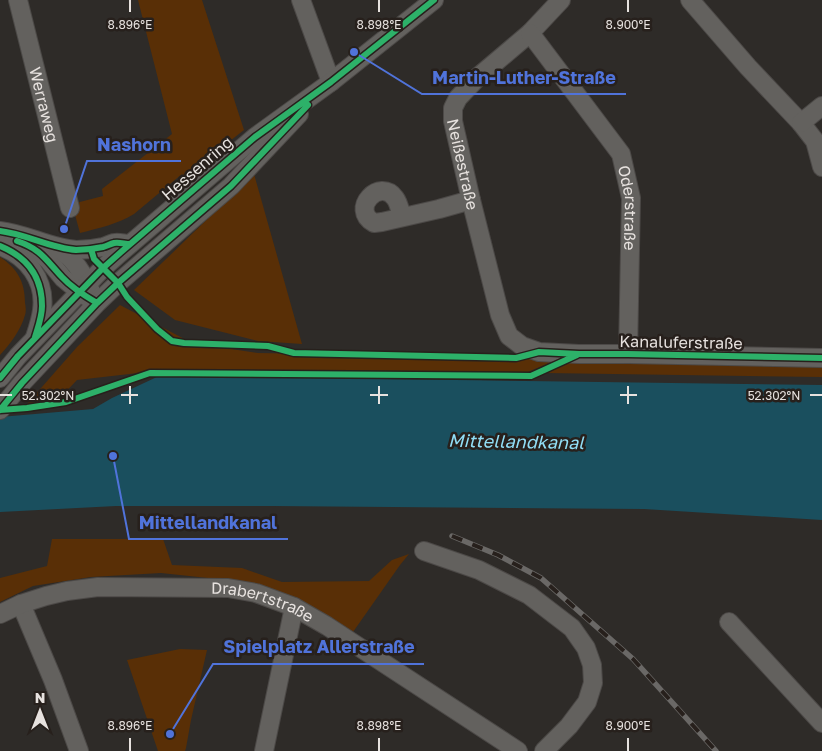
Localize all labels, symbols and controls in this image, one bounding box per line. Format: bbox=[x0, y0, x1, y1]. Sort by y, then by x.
text: 8.896°E bbox=[108, 17, 152, 32]
text: 8.898°E bbox=[357, 17, 401, 32]
text: 8.900°E bbox=[605, 17, 651, 32]
callout: Martin-Luther-Straße bbox=[422, 61, 626, 94]
street label: Werraweg bbox=[25, 65, 63, 145]
text: Martin-Luther-Straße bbox=[432, 66, 616, 88]
street label: Neißestraße bbox=[443, 117, 483, 212]
callout: Nashorn bbox=[87, 128, 181, 161]
street label: Hessenring bbox=[157, 132, 237, 204]
text: Nashorn bbox=[97, 133, 171, 155]
street label: Oderstraße bbox=[614, 163, 641, 251]
street label: Kanaluferstraße bbox=[619, 331, 743, 353]
text: 52.302°N bbox=[22, 388, 74, 403]
text: 52.302°N bbox=[748, 388, 800, 403]
water label: Mittellandkanal bbox=[448, 429, 585, 453]
callout: Mittellandkanal bbox=[129, 506, 288, 539]
text: Mittellandkanal bbox=[139, 511, 277, 533]
street label: Drabertstraße bbox=[211, 578, 317, 626]
callout: Spielplatz Allerstraße bbox=[213, 631, 424, 664]
text: Spielplatz Allerstraße bbox=[223, 635, 415, 657]
north arrow bbox=[15, 686, 65, 736]
text: N bbox=[35, 689, 45, 706]
text: 8.896°E bbox=[108, 718, 152, 733]
text: 8.898°E bbox=[357, 718, 401, 733]
text: 8.900°E bbox=[605, 718, 651, 733]

